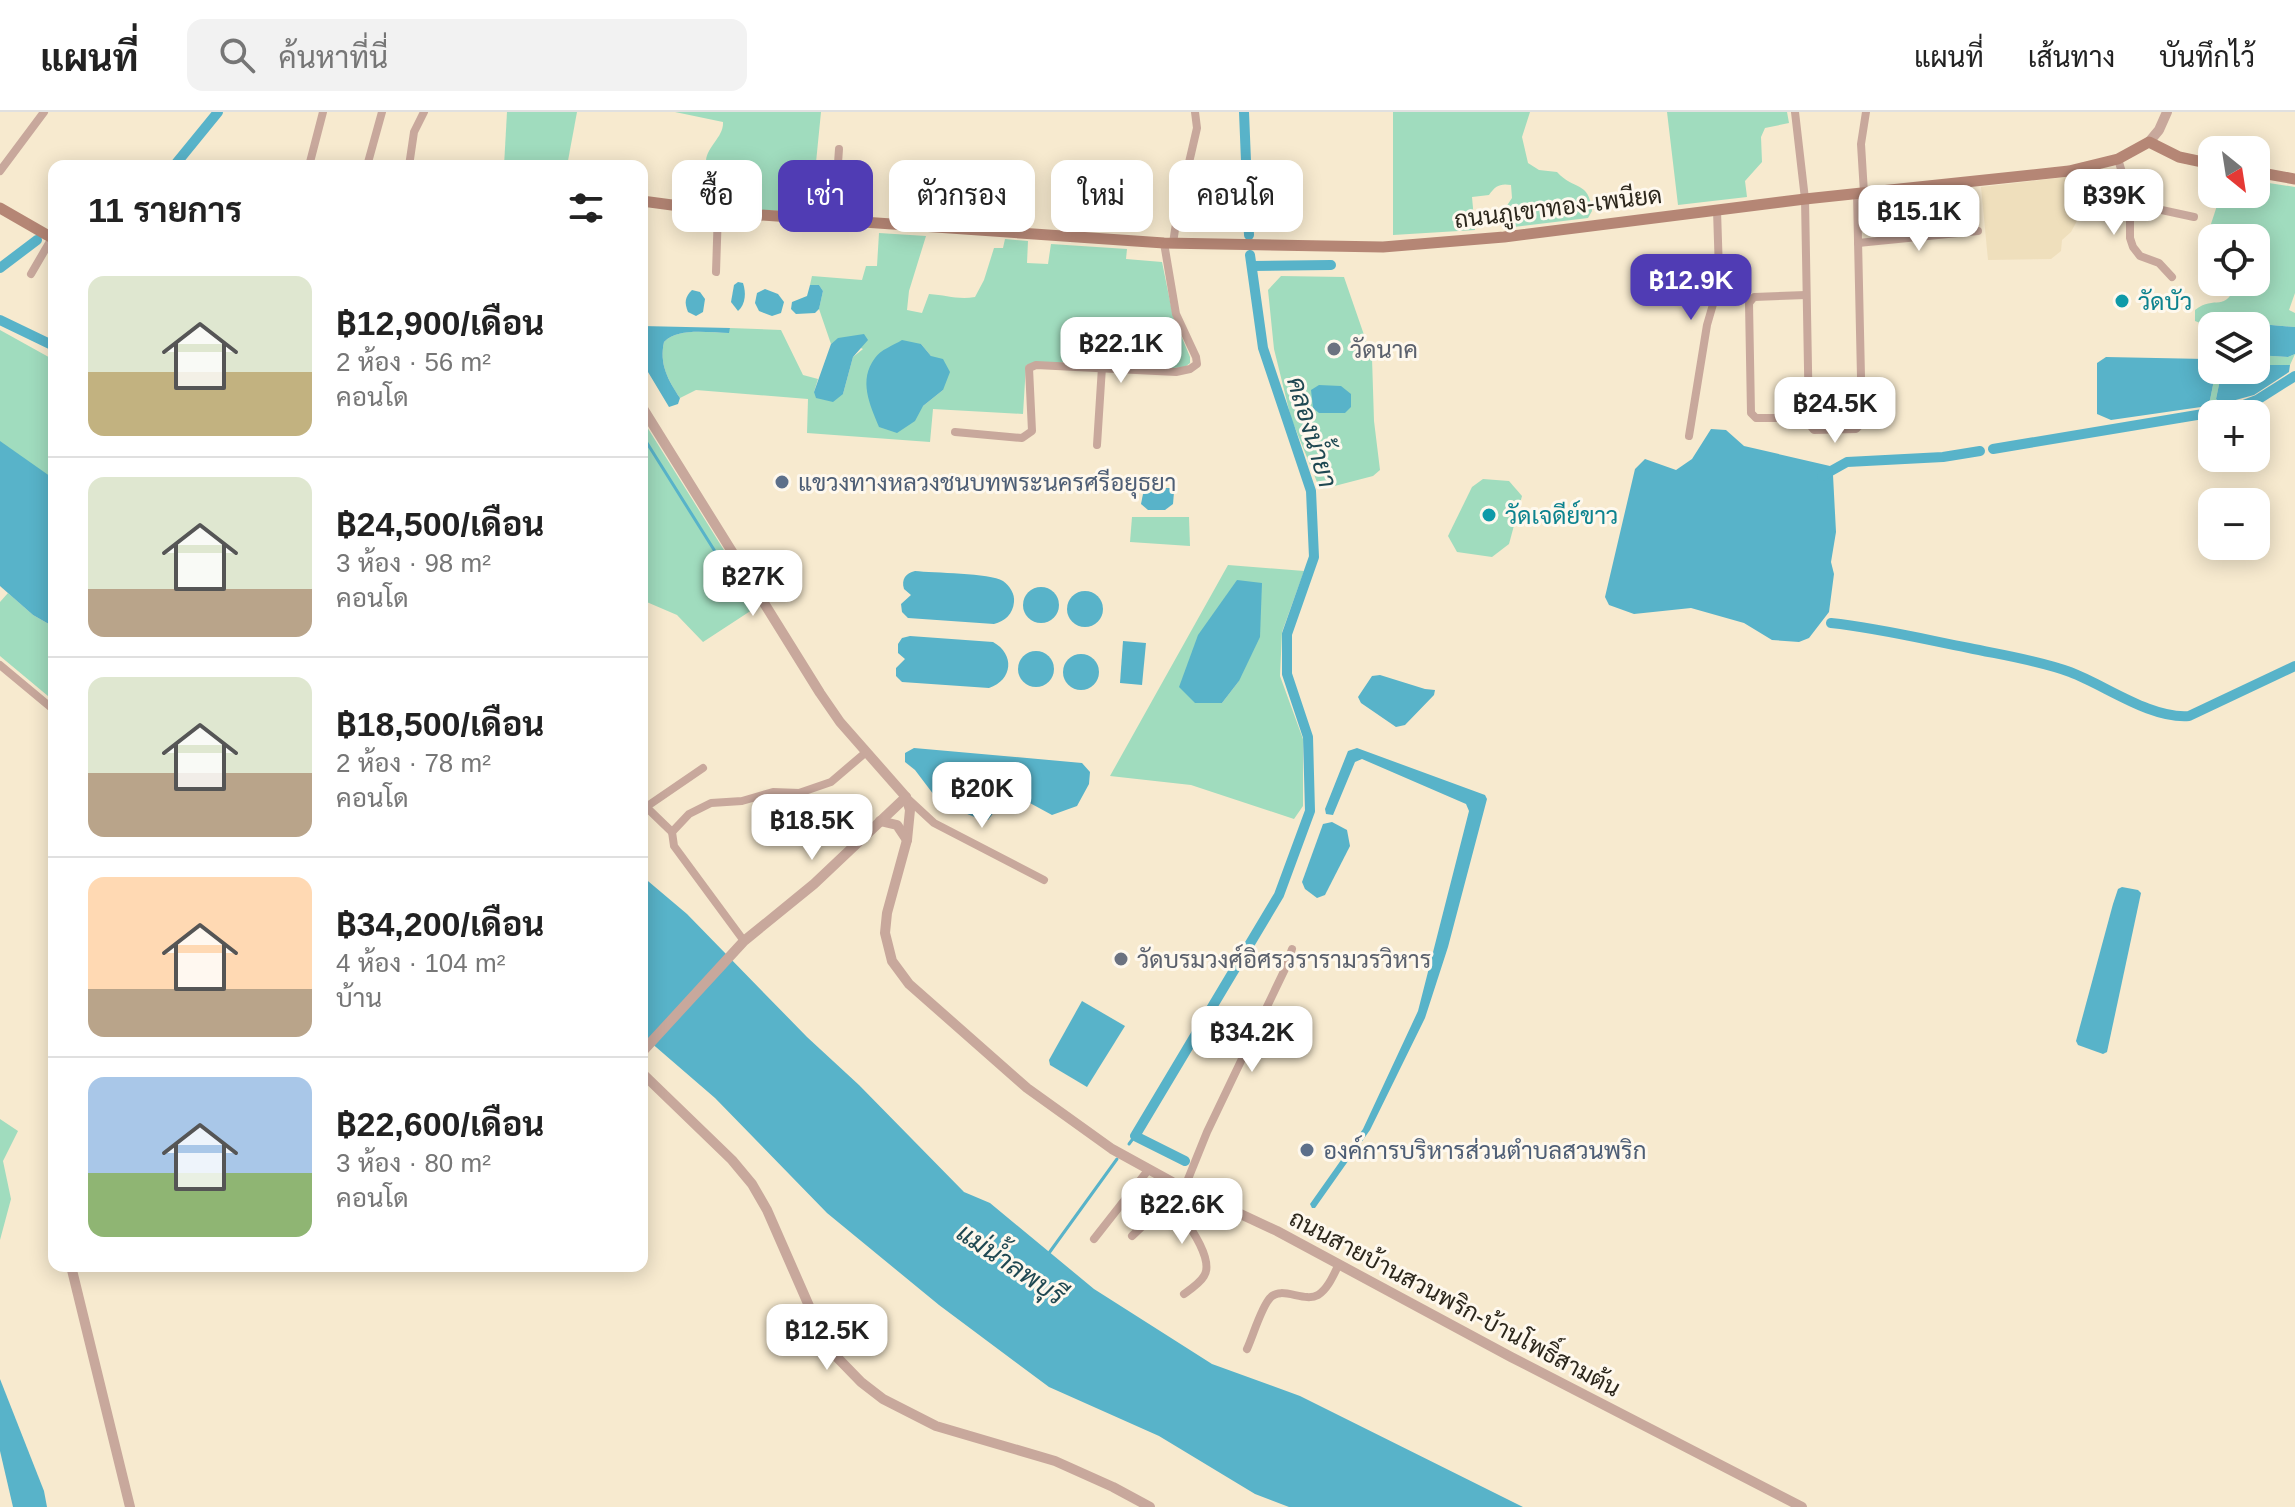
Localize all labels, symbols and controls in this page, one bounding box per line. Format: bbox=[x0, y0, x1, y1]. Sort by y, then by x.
search box bbox=[187, 19, 747, 91]
icon: search bbox=[215, 33, 259, 77]
text: แผนที่ bbox=[40, 37, 139, 79]
text: ค้นหาที่นี่ bbox=[279, 41, 388, 74]
text: แผนที่ bbox=[1914, 42, 1984, 73]
text: เส้นทาง bbox=[2028, 42, 2115, 73]
text: บันทึกไว้ bbox=[2159, 42, 2255, 73]
north arrow bbox=[2198, 136, 2270, 208]
map controls bbox=[2198, 136, 2270, 560]
chip: ซื้อ bbox=[672, 160, 762, 232]
chip: เช่า bbox=[778, 160, 873, 232]
chip: ตัวกรอง bbox=[889, 160, 1035, 232]
chip: ใหม่ bbox=[1051, 160, 1153, 232]
chip: คอนโด bbox=[1169, 160, 1303, 232]
pin: ฿39K bbox=[2067, 169, 2161, 237]
street label: ถนนภูเขาทอง-เพนียด bbox=[1452, 180, 1664, 237]
text: ฿39K bbox=[2082, 180, 2146, 210]
pin: ฿15.1K bbox=[1854, 185, 1984, 253]
icon: filters bbox=[564, 186, 608, 230]
text: 11 รายการ bbox=[88, 191, 242, 229]
text: ฿15.1K bbox=[1876, 196, 1962, 226]
button: locate bbox=[2198, 224, 2270, 296]
pin: ฿12.9K bbox=[1626, 254, 1756, 322]
text: ฿12.9K bbox=[1648, 265, 1734, 295]
place label: วัดบัว bbox=[2138, 288, 2192, 315]
marker: วัดบัว bbox=[2113, 292, 2131, 310]
text: ฿12,900/เดือน bbox=[336, 304, 544, 342]
icon: home bbox=[152, 308, 248, 404]
button: layers bbox=[2198, 312, 2270, 384]
pin: ฿22.1K bbox=[1056, 317, 1186, 385]
text: ฿22.1K bbox=[1078, 328, 1164, 358]
place label: วัดนาค bbox=[1350, 336, 1418, 363]
marker: วัดนาค bbox=[1325, 340, 1343, 358]
text: 2 ห้อง · 56 m² bbox=[336, 347, 491, 377]
water label: คลองน้ำยา bbox=[1281, 371, 1349, 491]
pin: ฿24.5K bbox=[1770, 377, 1900, 445]
text: คอนโด bbox=[336, 382, 409, 412]
text: ฿24.5K bbox=[1792, 388, 1878, 418]
button: + bbox=[2198, 400, 2270, 472]
place label: แขวงทางหลวงชนบทพระนครศรีอยุธยา bbox=[798, 468, 1176, 499]
marker: แขวงทางหลวงชนบทพระนครศรีอยุธยา bbox=[773, 473, 791, 491]
button: − bbox=[2198, 488, 2270, 560]
place label: วัดเจดีย์ขาว bbox=[1505, 500, 1618, 529]
text: ฿24,500/เดือน bbox=[336, 505, 544, 543]
marker: วัดเจดีย์ขาว bbox=[1480, 506, 1498, 524]
icon: home bbox=[152, 509, 248, 605]
text: 3 ห้อง · 98 m² bbox=[336, 548, 491, 578]
pin: ฿27K bbox=[706, 550, 800, 618]
text: ฿27K bbox=[721, 561, 785, 591]
text: คอนโด bbox=[336, 583, 409, 613]
text: ฿18,500/เดือน bbox=[336, 705, 544, 743]
icon: home bbox=[152, 709, 248, 805]
text: 2 ห้อง · 78 m² bbox=[336, 748, 491, 778]
pin: ฿20K bbox=[935, 762, 1029, 830]
text: ฿20K bbox=[950, 773, 1014, 803]
text: คอนโด bbox=[336, 783, 409, 813]
pin: ฿18.5K bbox=[747, 794, 877, 862]
text: ฿18.5K bbox=[769, 805, 855, 835]
text: ฿34,200/เดือน bbox=[336, 905, 544, 943]
icon: home bbox=[152, 909, 248, 1005]
place label: วัดบรมวงศ์อิศรวรารามวรวิหาร bbox=[1137, 944, 1431, 973]
text: 4 ห้อง · 104 m² bbox=[336, 948, 505, 978]
marker: วัดบรมวงศ์อิศรวรารามวรวิหาร bbox=[1112, 950, 1130, 968]
text: บ้าน bbox=[336, 983, 382, 1013]
pin: ฿34.2K bbox=[1187, 1006, 1317, 1074]
text: ฿34.2K bbox=[1209, 1017, 1295, 1047]
text: ฿22,600/เดือน bbox=[336, 1105, 544, 1143]
icon: home bbox=[152, 1109, 248, 1205]
place label: องค์การบริหารส่วนตำบลสวนพริก bbox=[1323, 1135, 1646, 1164]
marker: องค์การบริหารส่วนตำบลสวนพริก bbox=[1298, 1141, 1316, 1159]
text: 3 ห้อง · 80 m² bbox=[336, 1148, 491, 1178]
pin: ฿22.6K bbox=[1117, 1178, 1247, 1246]
text: คอนโด bbox=[336, 1183, 409, 1213]
text: ฿22.6K bbox=[1139, 1189, 1225, 1219]
street label: ถนนสายบ้านสวนพริก-บ้านโพธิ์สามต้น bbox=[1285, 1197, 1629, 1402]
water label: แม่น้ำลพบุรี bbox=[950, 1212, 1076, 1315]
pin: ฿12.5K bbox=[762, 1304, 892, 1372]
text: ฿12.5K bbox=[784, 1315, 870, 1345]

